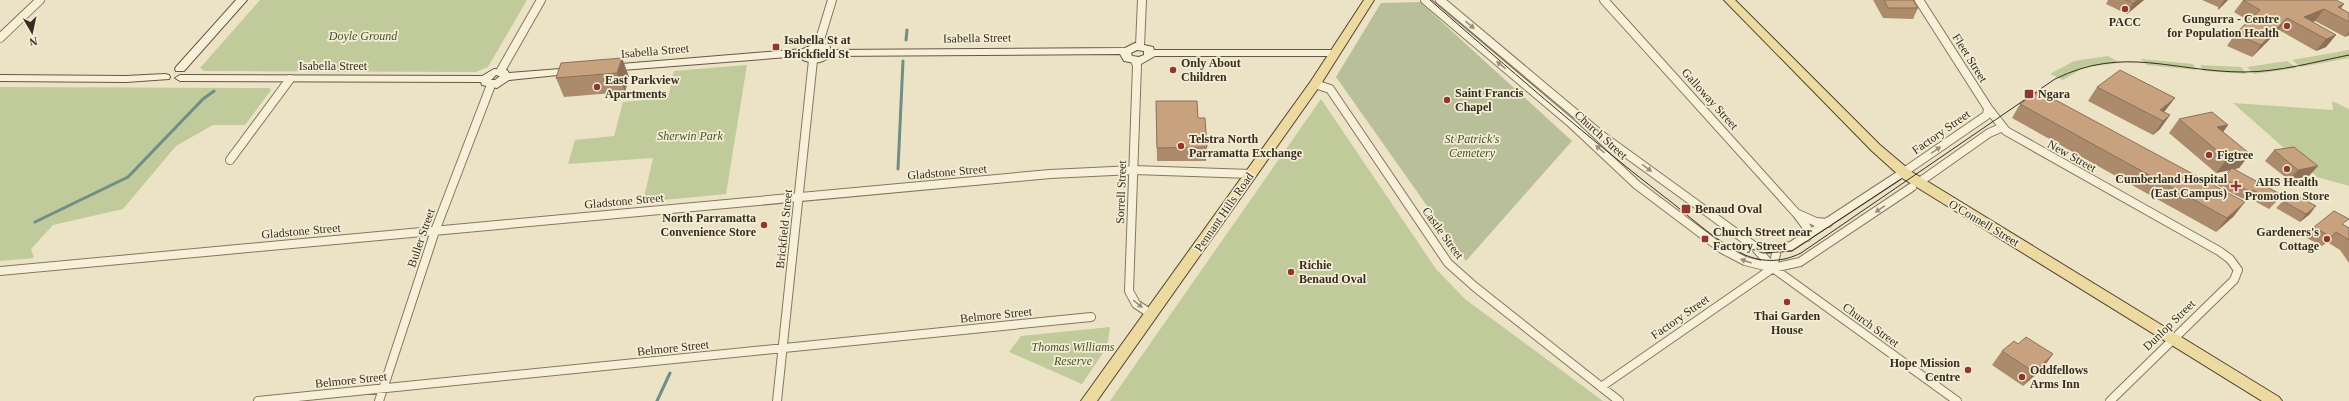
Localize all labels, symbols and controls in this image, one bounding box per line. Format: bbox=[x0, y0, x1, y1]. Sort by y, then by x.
marker: PACC bbox=[2120, 4, 2130, 14]
north arrow bbox=[12, 12, 52, 52]
place label: Gungurra - Centre for Population Health bbox=[2167, 12, 2280, 40]
place label: PACC bbox=[2109, 15, 2141, 29]
one-way arrow bbox=[1464, 21, 1475, 30]
marker: Gungurra - Centre for Population Health bbox=[2282, 21, 2292, 31]
park label: Doyle Ground bbox=[328, 29, 398, 43]
street label: Isabella Street bbox=[943, 30, 1012, 46]
street label: Fleet Street bbox=[1949, 31, 1991, 86]
place label: Isabella St at Brickfield St bbox=[784, 33, 851, 61]
text: N bbox=[29, 35, 38, 48]
street label: Isabella Street bbox=[620, 41, 690, 61]
marker: Isabella St at Brickfield St bbox=[771, 42, 781, 52]
place label: Only About Children bbox=[1181, 56, 1241, 84]
street label: Isabella Street bbox=[299, 59, 368, 73]
one-way arrow bbox=[1496, 60, 1507, 69]
marker: Only About Children bbox=[1168, 65, 1178, 75]
street label: Galloway Street bbox=[1679, 65, 1742, 133]
place label: East Parkview Apartments bbox=[605, 73, 680, 101]
marker: East Parkview Apartments bbox=[592, 82, 602, 92]
place label: Saint Francis Chapel bbox=[1455, 86, 1524, 114]
place label: Ngara bbox=[2038, 87, 2070, 101]
marker: Ngara bbox=[2023, 88, 2035, 100]
marker: Saint Francis Chapel bbox=[1442, 95, 1452, 105]
street label: Factory Street bbox=[1909, 106, 1973, 157]
street label: Church Street bbox=[1572, 108, 1631, 163]
park label: Sherwin Park bbox=[657, 129, 723, 143]
place label: Telstra North Parramatta Exchange bbox=[1189, 132, 1303, 160]
park label: St Patrick's Cemetery bbox=[1445, 132, 1500, 160]
street label: New Street bbox=[2045, 137, 2099, 175]
marker: Telstra North Parramatta Exchange bbox=[1176, 141, 1186, 151]
one-way arrow bbox=[1595, 145, 1605, 154]
one-way arrow bbox=[1931, 146, 1941, 154]
place label: Figtree bbox=[2217, 148, 2254, 162]
marker: Figtree bbox=[2204, 150, 2214, 160]
street label: Sorrell Street bbox=[1113, 159, 1129, 224]
street label: Gladstone Street bbox=[907, 161, 988, 182]
one-way arrow bbox=[1641, 164, 1652, 173]
marker: AHS Health Promotion Store bbox=[2282, 164, 2292, 174]
street label: Pennant Hills Road bbox=[1192, 170, 1256, 254]
place label: Cumberland Hospital (East Campus) bbox=[2115, 172, 2228, 200]
place label: AHS Health Promotion Store bbox=[2245, 175, 2330, 203]
marker: Cumberland Hospital (East Campus) bbox=[2230, 180, 2242, 192]
street label: Brickfield Street bbox=[773, 188, 795, 269]
street label: Gladstone Street bbox=[584, 190, 665, 211]
street label: O'Connell Street bbox=[1946, 196, 2022, 250]
place label: Benaud Oval bbox=[1695, 202, 1763, 216]
marker: Benaud Oval bbox=[1680, 203, 1692, 215]
street label: Castle Street bbox=[1419, 204, 1467, 262]
one-way arrow bbox=[1874, 205, 1885, 213]
street label: Buller Street bbox=[404, 206, 438, 269]
place label: North Parramatta Convenience Store bbox=[661, 211, 757, 239]
street label: Gladstone Street bbox=[261, 220, 342, 241]
marker: North Parramatta Convenience Store bbox=[759, 220, 769, 230]
place label: Church Street near Factory Street bbox=[1713, 225, 1813, 253]
place label: Gardeners's Cottage bbox=[2256, 225, 2320, 253]
marker: Church Street near Factory Street bbox=[1700, 234, 1710, 244]
marker: Gardeners's Cottage bbox=[2322, 234, 2332, 244]
place label: Richie Benaud Oval bbox=[1299, 258, 1367, 286]
one-way arrow bbox=[1740, 258, 1752, 264]
marker: Richie Benaud Oval bbox=[1286, 267, 1296, 277]
street label: Factory Street bbox=[1648, 291, 1712, 342]
street label: Dunlop Street bbox=[2140, 296, 2198, 353]
marker: Thai Garden House bbox=[1782, 297, 1792, 307]
one-way arrow bbox=[1133, 300, 1143, 309]
street label: Church Street bbox=[1840, 300, 1902, 351]
street label: Belmore Street bbox=[959, 304, 1033, 326]
place label: Thai Garden House bbox=[1754, 309, 1820, 337]
street label: Belmore Street bbox=[636, 337, 710, 359]
park label: Thomas Williams Reserve bbox=[1031, 340, 1115, 368]
place label: Hope Mission Centre bbox=[1890, 356, 1961, 384]
place label: Oddfellows Arms Inn bbox=[2030, 363, 2088, 391]
marker: Hope Mission Centre bbox=[1963, 365, 1973, 375]
street label: Belmore Street bbox=[314, 369, 388, 391]
marker: Oddfellows Arms Inn bbox=[2017, 372, 2027, 382]

